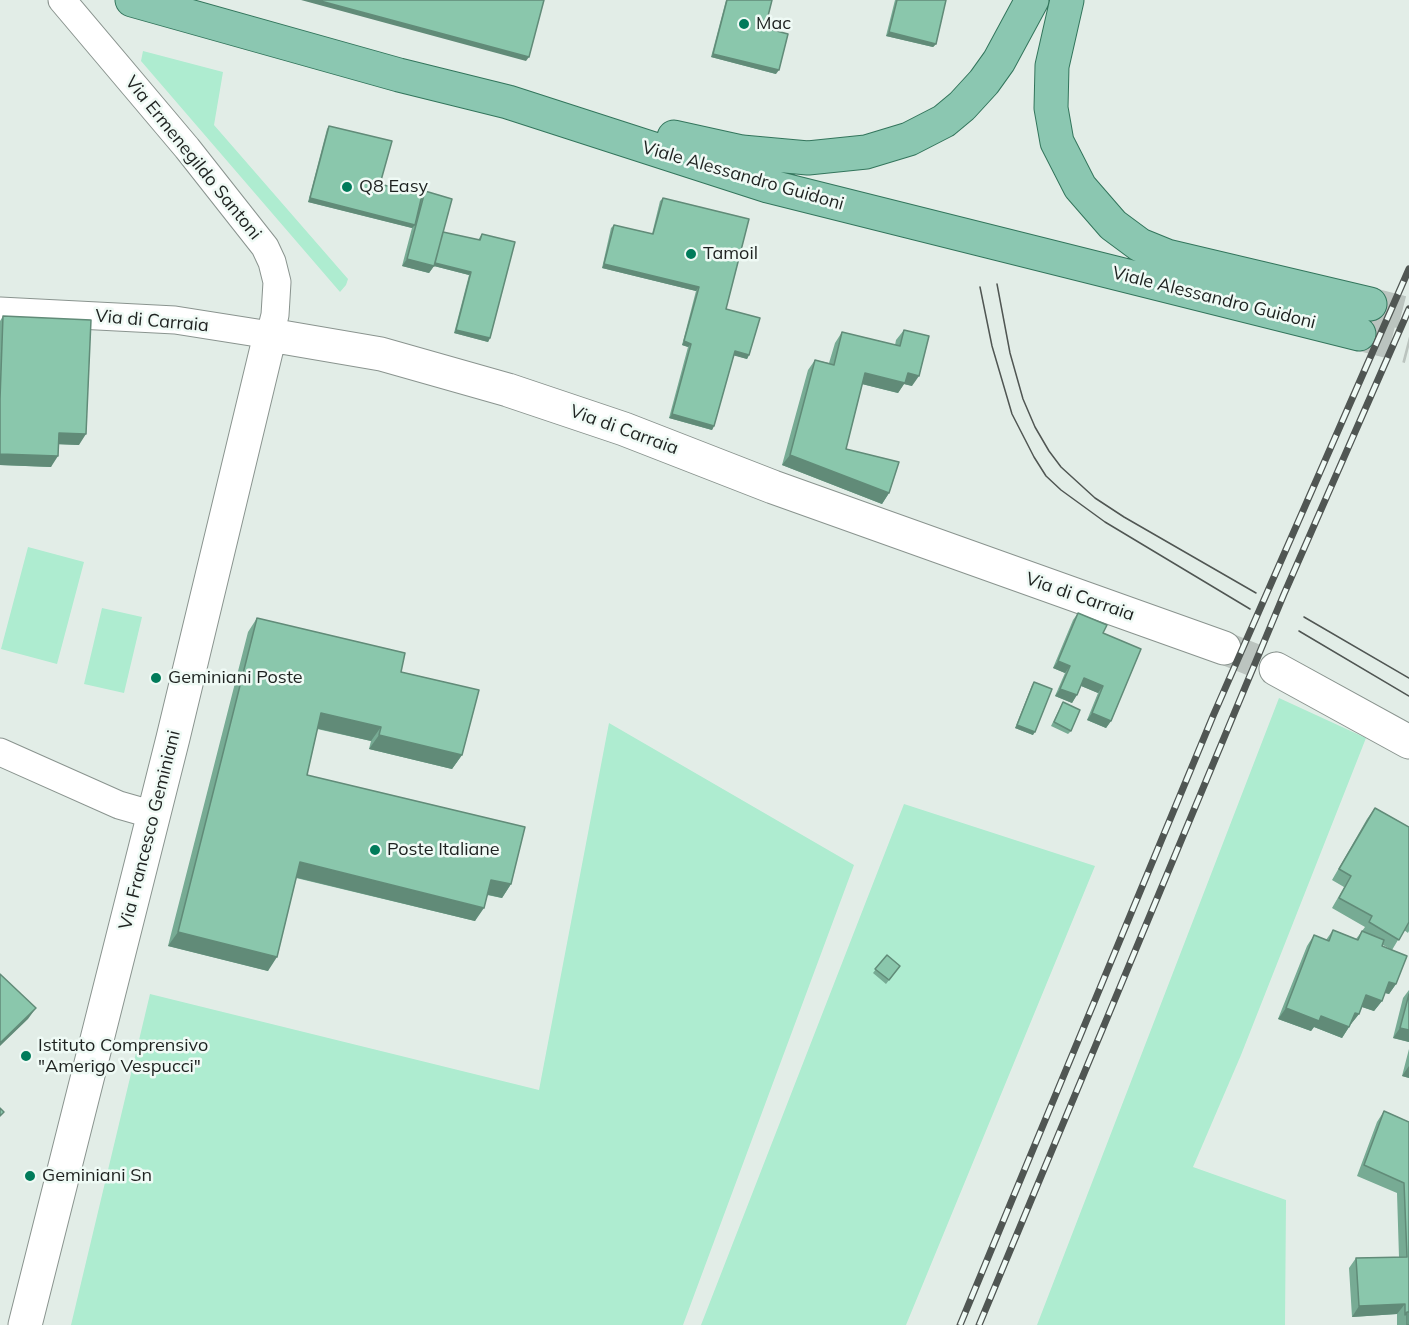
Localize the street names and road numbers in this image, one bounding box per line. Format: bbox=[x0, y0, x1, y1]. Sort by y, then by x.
street label: Via Ermenegildo Santoni bbox=[120, 72, 266, 244]
street label: Viale Alessandro Guidoni bbox=[640, 137, 846, 215]
street label: Viale Alessandro Guidoni bbox=[1110, 262, 1318, 334]
street label: Via di Carraia bbox=[94, 305, 210, 337]
street label: Via di Carraia bbox=[567, 400, 681, 460]
street label: Via di Carraia bbox=[1023, 568, 1137, 626]
street label: Via Francesco Geminiani bbox=[115, 728, 185, 932]

